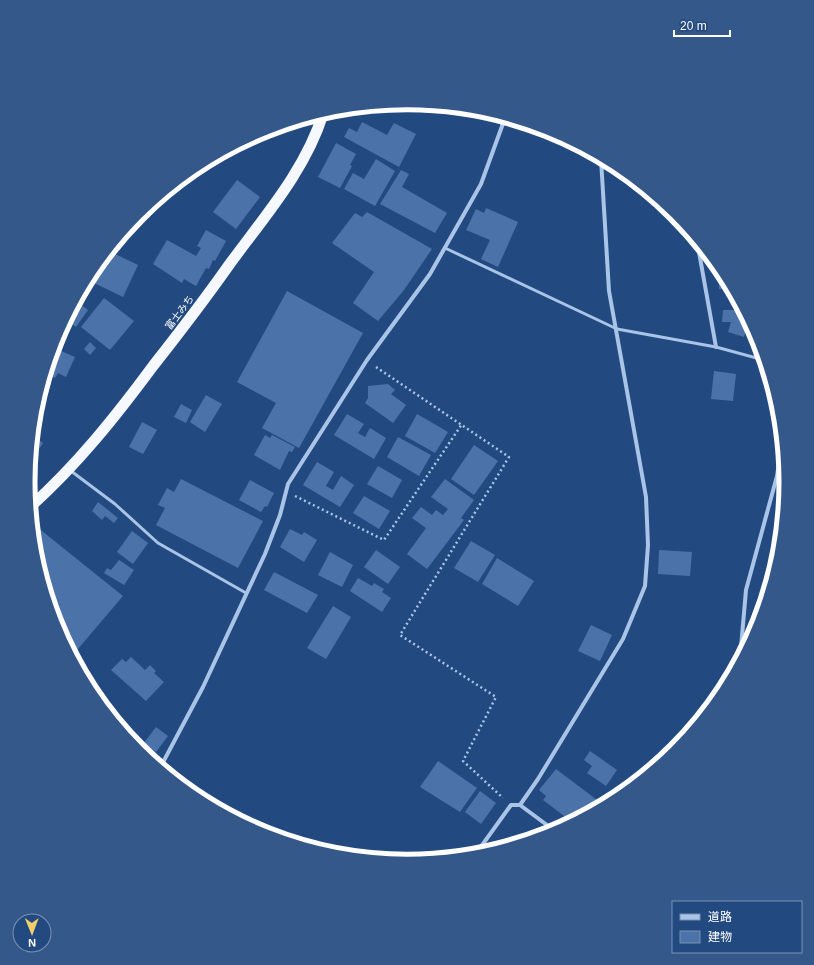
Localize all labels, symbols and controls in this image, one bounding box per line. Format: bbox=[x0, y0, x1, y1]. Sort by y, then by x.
scale bar bbox=[674, 12, 730, 38]
text: 20 m bbox=[680, 19, 707, 33]
street label: 富士みち bbox=[163, 293, 196, 332]
legend bbox=[672, 901, 802, 953]
text: 道路 bbox=[708, 910, 732, 924]
north arrow bbox=[12, 913, 52, 953]
text: 建物 bbox=[708, 930, 732, 944]
text: N bbox=[28, 937, 36, 949]

